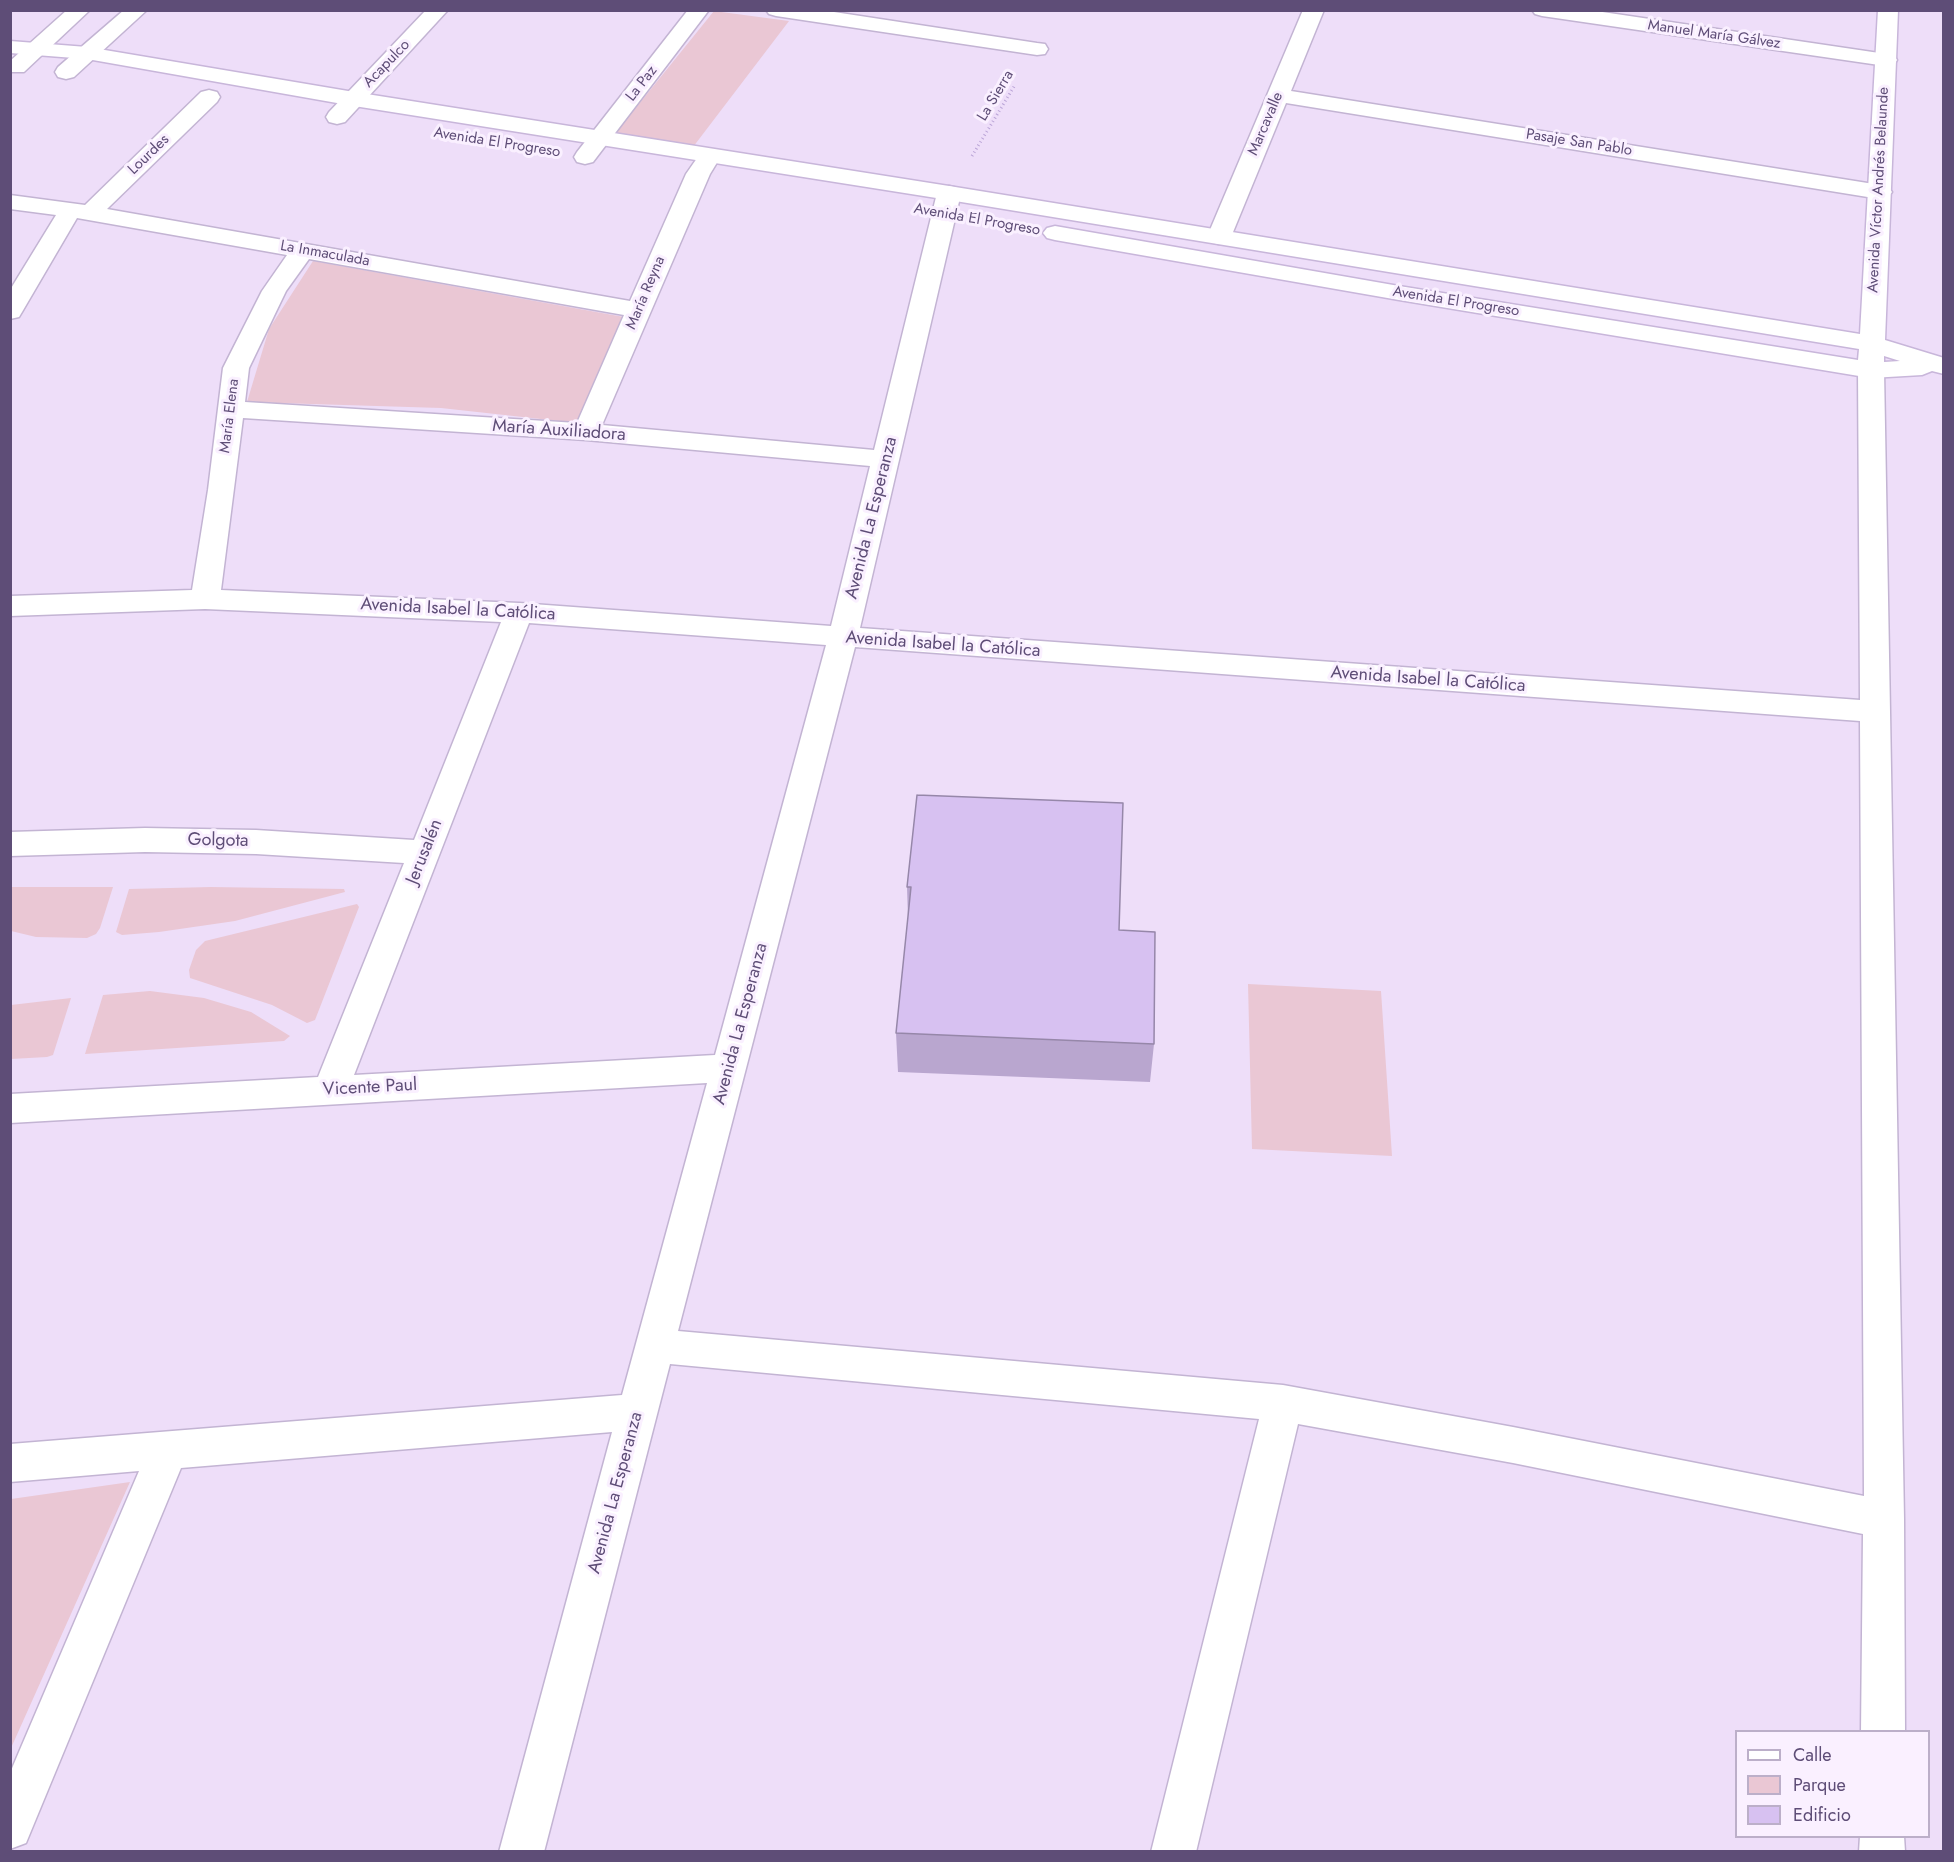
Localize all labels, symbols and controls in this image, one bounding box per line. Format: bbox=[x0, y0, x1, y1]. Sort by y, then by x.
street label: Manuel María Gálvez bbox=[1646, 17, 1782, 53]
street label: Acapulco bbox=[360, 36, 414, 92]
street label: La Paz bbox=[622, 63, 662, 105]
street label: La Sierra bbox=[974, 67, 1018, 125]
street label: Avenida Víctor Andrés Belaunde bbox=[1865, 87, 1893, 293]
street label: Marcavalle bbox=[1245, 90, 1287, 158]
street label: Avenida El Progreso bbox=[432, 124, 562, 162]
street label: Pasaje San Pablo bbox=[1525, 126, 1633, 160]
street label: Lourdes bbox=[125, 131, 173, 179]
street label: Avenida El Progreso bbox=[912, 200, 1042, 240]
street label: La Inmaculada bbox=[279, 237, 371, 271]
street label: María Reyna bbox=[623, 254, 669, 332]
street label: Avenida El Progreso bbox=[1391, 283, 1521, 321]
street label: María Elena bbox=[217, 378, 243, 454]
street label: María Auxiliadora bbox=[492, 416, 626, 446]
street label: Avenida La Esperanza bbox=[841, 435, 903, 601]
street label: Avenida Isabel la Católica bbox=[360, 594, 556, 626]
street label: Avenida Isabel la Católica bbox=[845, 627, 1041, 663]
street label: Avenida Isabel la Católica bbox=[1330, 662, 1526, 698]
street label: Jerusalén bbox=[402, 816, 448, 888]
street label: Golgota bbox=[187, 830, 249, 852]
street label: Avenida La Esperanza bbox=[709, 941, 773, 1107]
street label: Vicente Paul bbox=[322, 1075, 418, 1101]
street label: Avenida La Esperanza bbox=[584, 1410, 648, 1576]
legend bbox=[1735, 1730, 1930, 1838]
text: Calle bbox=[1793, 1742, 1832, 1768]
text: Parque bbox=[1793, 1772, 1846, 1798]
text: Edificio bbox=[1793, 1802, 1851, 1828]

